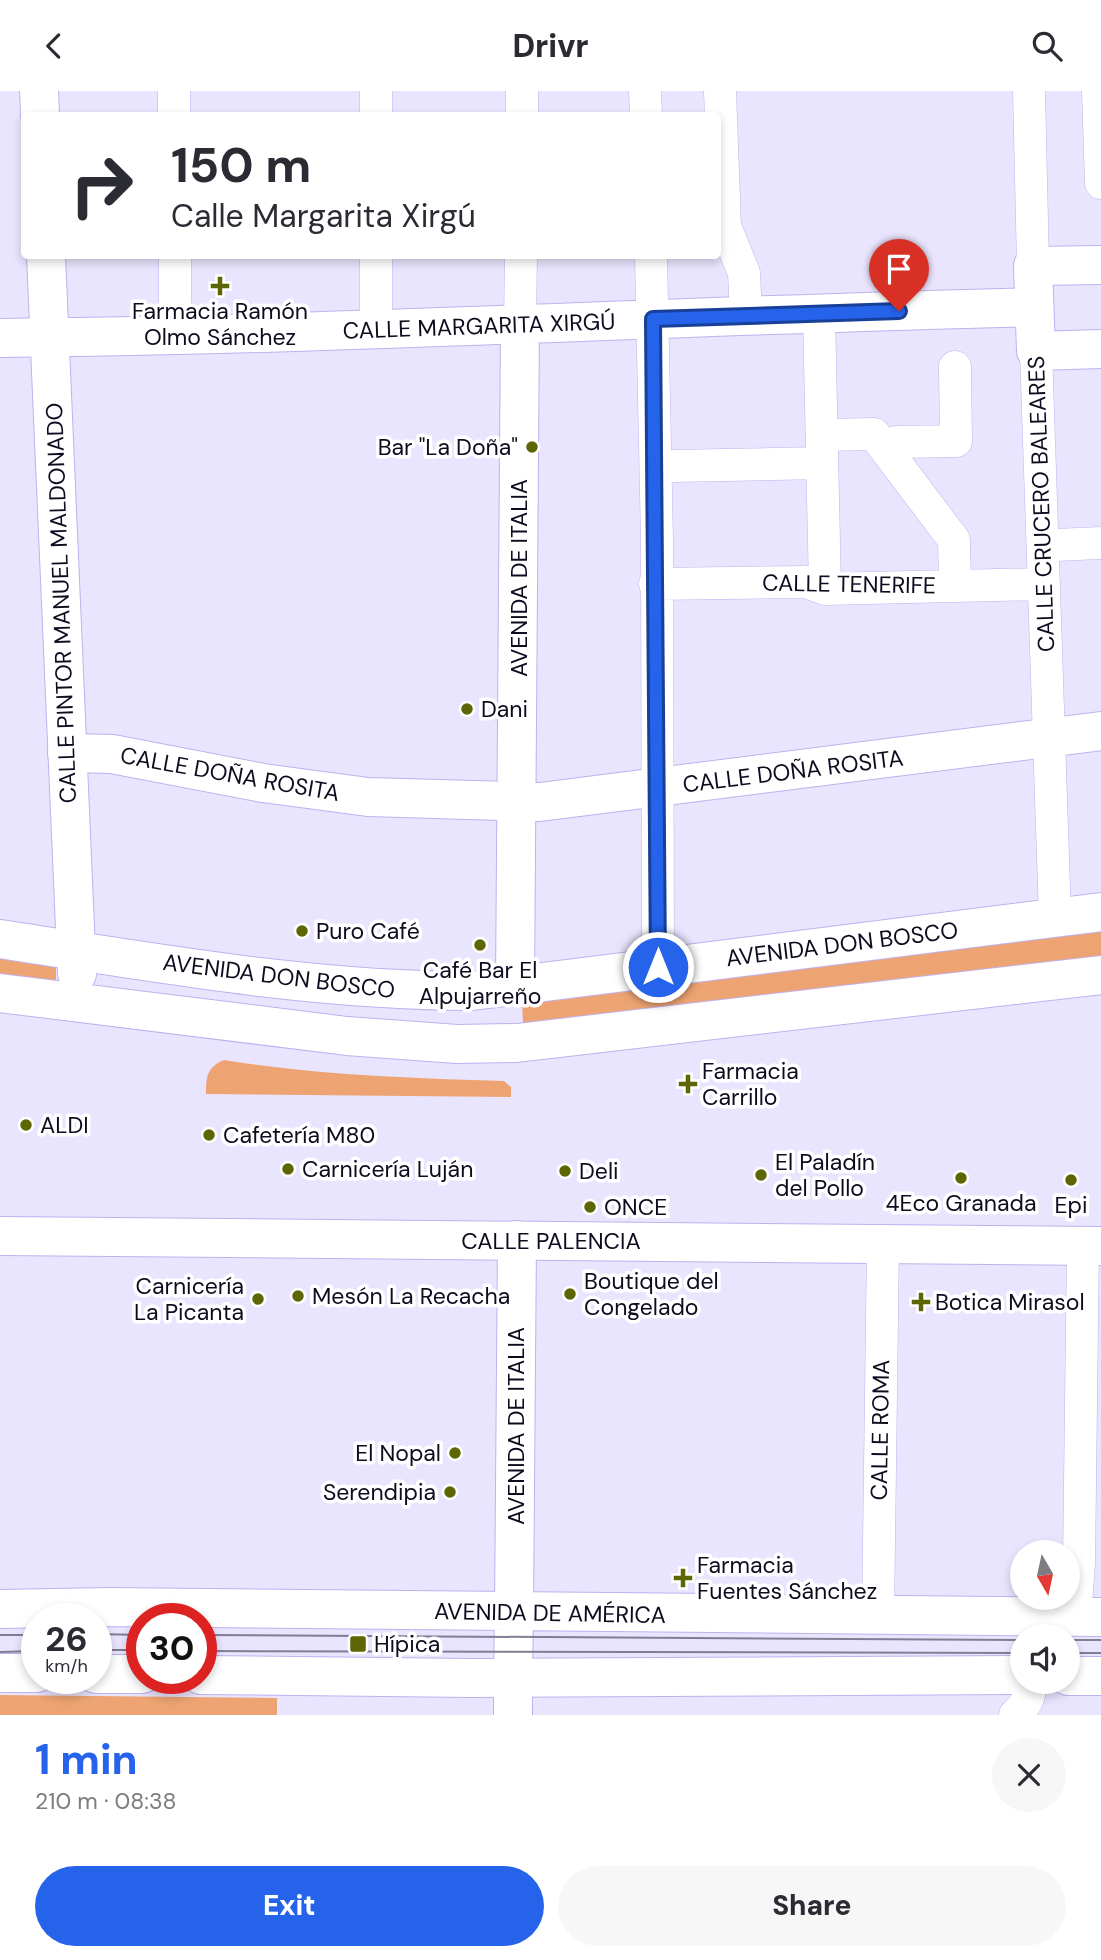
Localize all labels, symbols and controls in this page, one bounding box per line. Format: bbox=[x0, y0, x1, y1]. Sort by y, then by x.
text: Drivr bbox=[512, 25, 589, 67]
icon: back bbox=[35, 27, 73, 65]
icon: search bbox=[1028, 27, 1066, 65]
text: 150 m bbox=[171, 133, 311, 197]
icon: right bbox=[56, 140, 147, 231]
text: Calle Margarita Xirgú bbox=[171, 195, 476, 237]
pin bbox=[869, 239, 929, 311]
icon: arrive bbox=[880, 250, 918, 288]
marker: Farmacia Ramón Olmo Sánchez bbox=[212, 278, 228, 294]
place label: Farmacia Ramón Olmo Sánchez bbox=[132, 296, 308, 352]
street label: CALLE MARGARITA XIRGÚ bbox=[342, 306, 616, 346]
street label: CALLE CRUCERO BALEARES bbox=[1021, 355, 1061, 653]
street label: CALLE PINTOR MANUEL MALDONADO bbox=[39, 402, 83, 804]
place label: Bar "La Doña" bbox=[378, 432, 518, 462]
marker: Bar "La Doña" bbox=[524, 439, 540, 455]
street label: AVENIDA DE ITALIA bbox=[504, 479, 534, 677]
street label: CALLE TENERIFE bbox=[762, 567, 936, 601]
place label: Dani bbox=[481, 694, 528, 724]
marker: Dani bbox=[459, 701, 475, 717]
street label: CALLE DOÑA ROSITA bbox=[118, 740, 342, 808]
street label: CALLE DOÑA ROSITA bbox=[681, 743, 905, 799]
street label: AVENIDA DON BOSCO bbox=[724, 915, 960, 973]
place label: Puro Café bbox=[316, 916, 420, 946]
marker: Puro Café bbox=[294, 923, 310, 939]
position arrow bbox=[621, 930, 695, 1004]
marker: Café Bar El Alpujarreño bbox=[472, 937, 488, 953]
street label: AVENIDA DON BOSCO bbox=[161, 947, 397, 1005]
place label: Café Bar El Alpujarreño bbox=[419, 955, 541, 1011]
place label: Farmacia Carrillo bbox=[702, 1056, 799, 1112]
marker: Farmacia Carrillo bbox=[680, 1076, 696, 1092]
place label: ALDI bbox=[40, 1110, 89, 1140]
marker: ALDI bbox=[18, 1117, 34, 1133]
place label: Cafetería M80 bbox=[223, 1120, 375, 1150]
marker: Cafetería M80 bbox=[201, 1127, 217, 1143]
place label: El Paladín del Pollo bbox=[775, 1147, 875, 1203]
place label: Carnicería Luján bbox=[302, 1154, 473, 1184]
place label: Deli bbox=[579, 1156, 619, 1186]
marker: Carnicería Luján bbox=[280, 1161, 296, 1177]
marker: Deli bbox=[557, 1163, 573, 1179]
marker: El Paladín del Pollo bbox=[753, 1167, 769, 1183]
marker: 4Eco Granada bbox=[953, 1170, 969, 1186]
marker: Epi bbox=[1063, 1172, 1079, 1188]
place label: 4Eco Granada bbox=[886, 1188, 1036, 1218]
place label: Epi bbox=[1055, 1190, 1087, 1220]
place label: ONCE bbox=[604, 1192, 667, 1222]
marker: ONCE bbox=[582, 1199, 598, 1215]
street label: CALLE PALENCIA bbox=[461, 1226, 641, 1256]
place label: Boutique del Congelado bbox=[584, 1266, 719, 1322]
place label: Carnicería La Picanta bbox=[134, 1271, 244, 1327]
place label: Mesón La Recacha bbox=[312, 1281, 510, 1311]
marker: Boutique del Congelado bbox=[562, 1286, 578, 1302]
place label: Botica Mirasol bbox=[935, 1287, 1085, 1317]
marker: Mesón La Recacha bbox=[290, 1288, 306, 1304]
marker: Carnicería La Picanta bbox=[250, 1291, 266, 1307]
marker: Botica Mirasol bbox=[913, 1294, 929, 1310]
street label: AVENIDA DE ITALIA bbox=[501, 1327, 531, 1525]
street label: CALLE ROMA bbox=[864, 1359, 896, 1501]
place label: El Nopal bbox=[355, 1438, 441, 1468]
marker: El Nopal bbox=[447, 1445, 463, 1461]
place label: Serendipia bbox=[323, 1477, 436, 1507]
marker: Serendipia bbox=[442, 1484, 458, 1500]
north arrow bbox=[1010, 1540, 1080, 1610]
map controls bbox=[1010, 1540, 1080, 1694]
place label: Farmacia Fuentes Sánchez bbox=[697, 1550, 877, 1606]
marker: Farmacia Fuentes Sánchez bbox=[675, 1570, 691, 1586]
street label: AVENIDA DE AMÉRICA bbox=[434, 1596, 666, 1630]
speed limit sign: 30 bbox=[126, 1603, 217, 1694]
text: 26 bbox=[45, 1616, 88, 1662]
button: sound bbox=[1010, 1624, 1080, 1694]
place label: Hípica bbox=[374, 1629, 440, 1659]
marker: Hípica bbox=[348, 1634, 368, 1654]
text: km/h bbox=[45, 1654, 88, 1678]
text: 1 min bbox=[35, 1732, 138, 1787]
button: close bbox=[992, 1738, 1066, 1812]
text: 210 m · 08:38 bbox=[35, 1786, 177, 1816]
button: Exit bbox=[35, 1866, 544, 1946]
button: Share bbox=[558, 1866, 1066, 1946]

